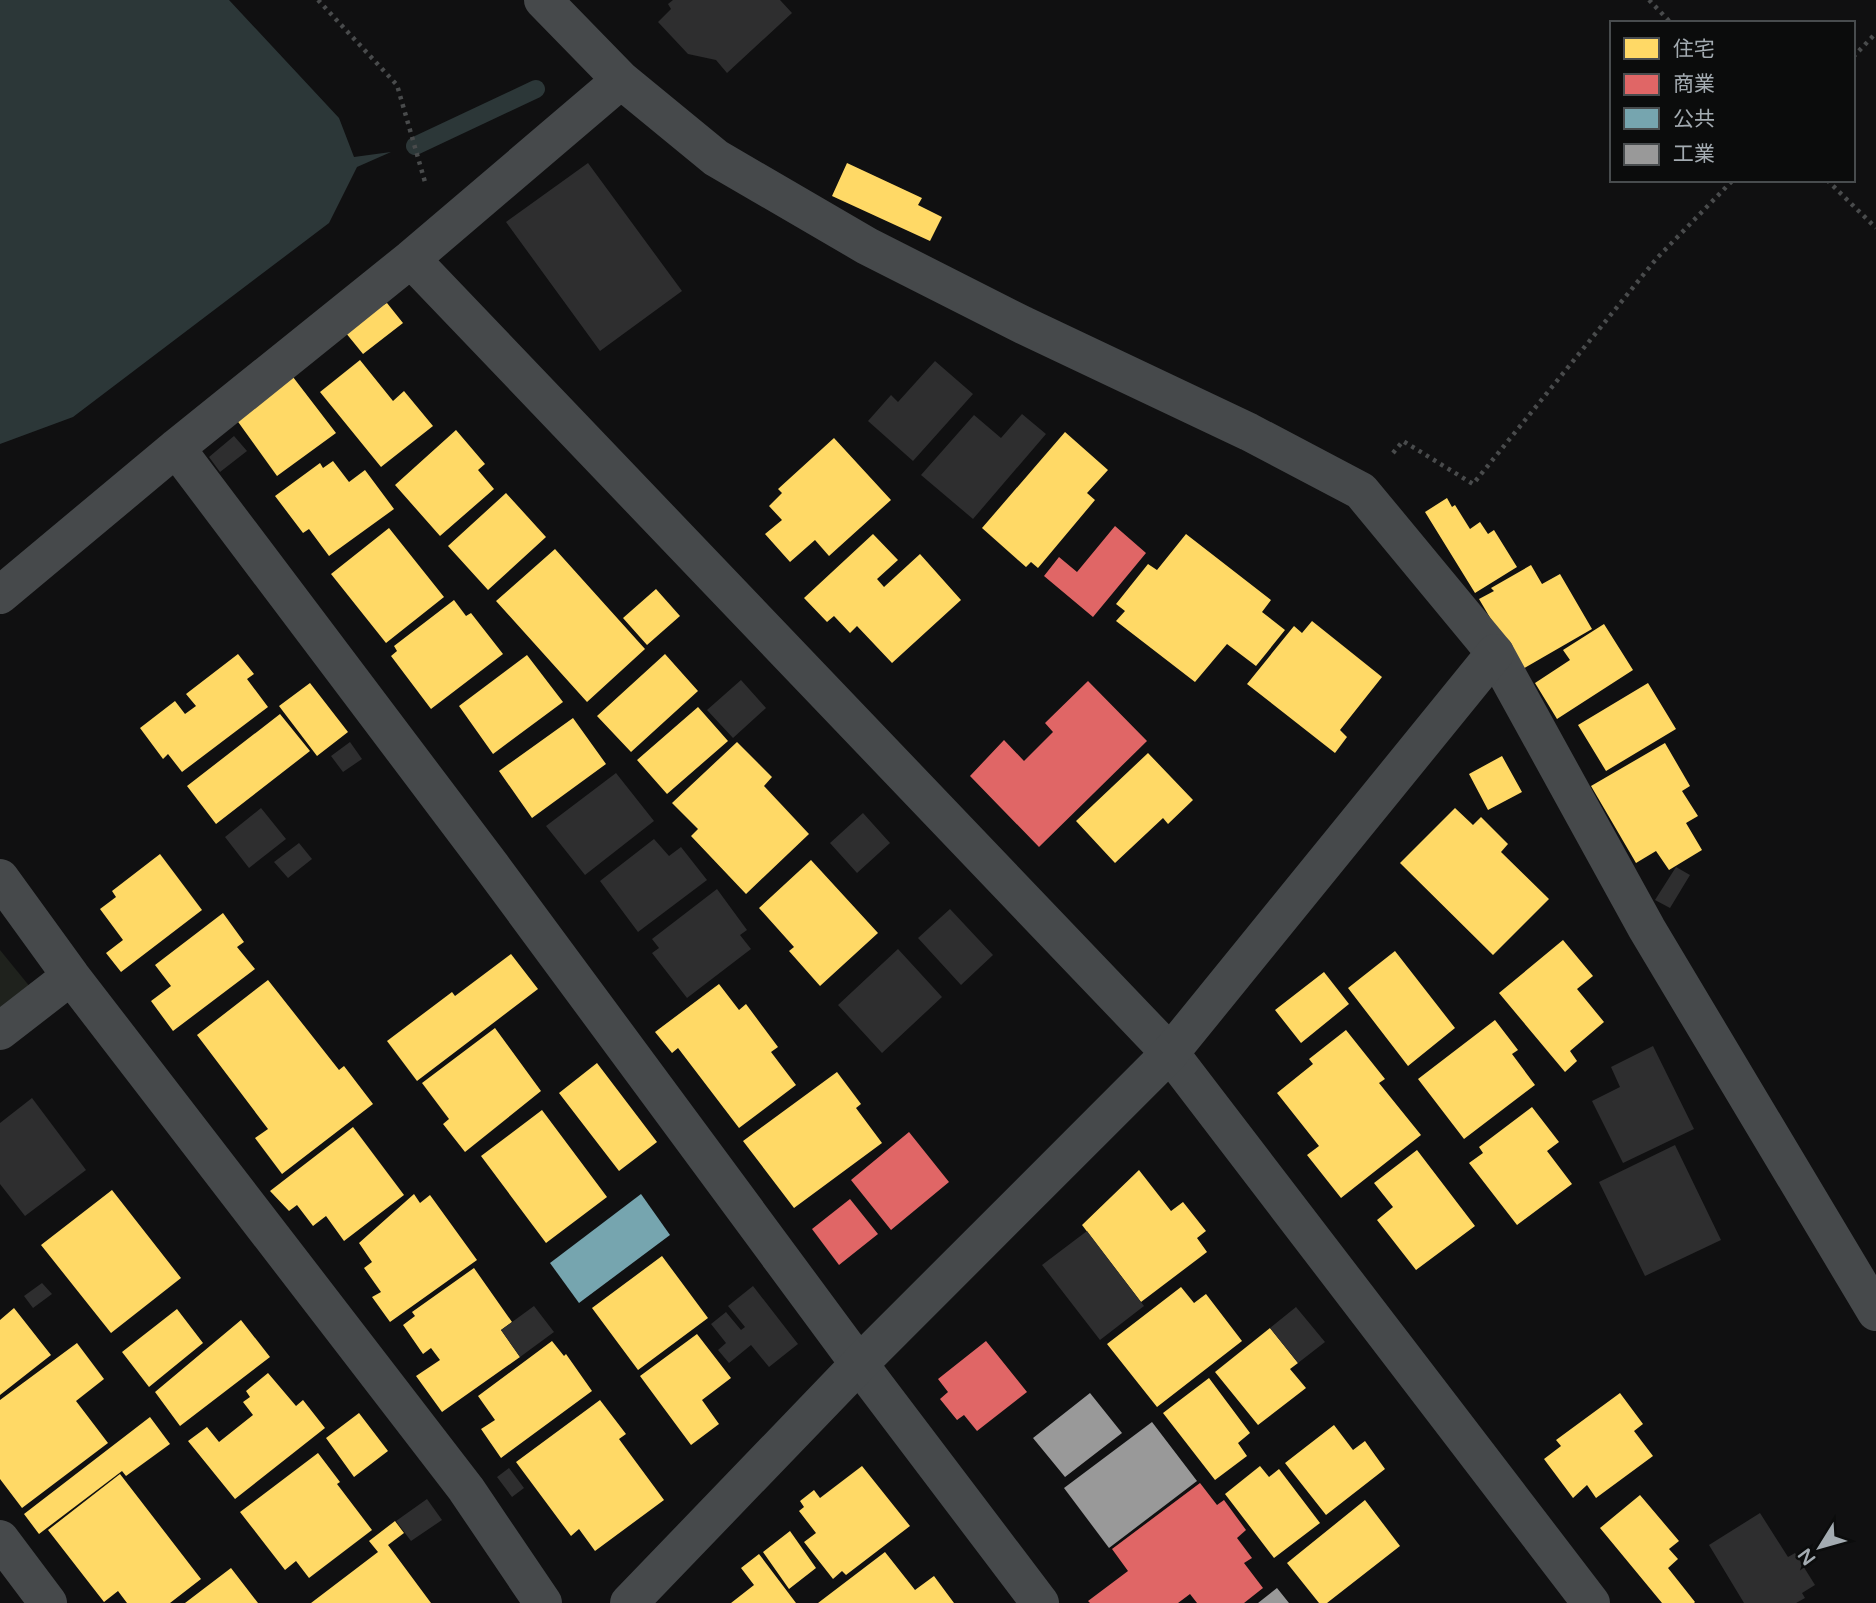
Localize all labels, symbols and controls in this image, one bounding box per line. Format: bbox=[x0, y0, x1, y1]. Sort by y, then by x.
legend bbox=[1610, 21, 1855, 182]
text: 住宅 bbox=[1673, 37, 1715, 62]
text: 商業 bbox=[1673, 72, 1715, 97]
text: 公共 bbox=[1673, 107, 1715, 132]
text: 工業 bbox=[1673, 142, 1715, 167]
north arrow bbox=[1785, 1512, 1855, 1582]
text: N bbox=[1794, 1544, 1821, 1569]

